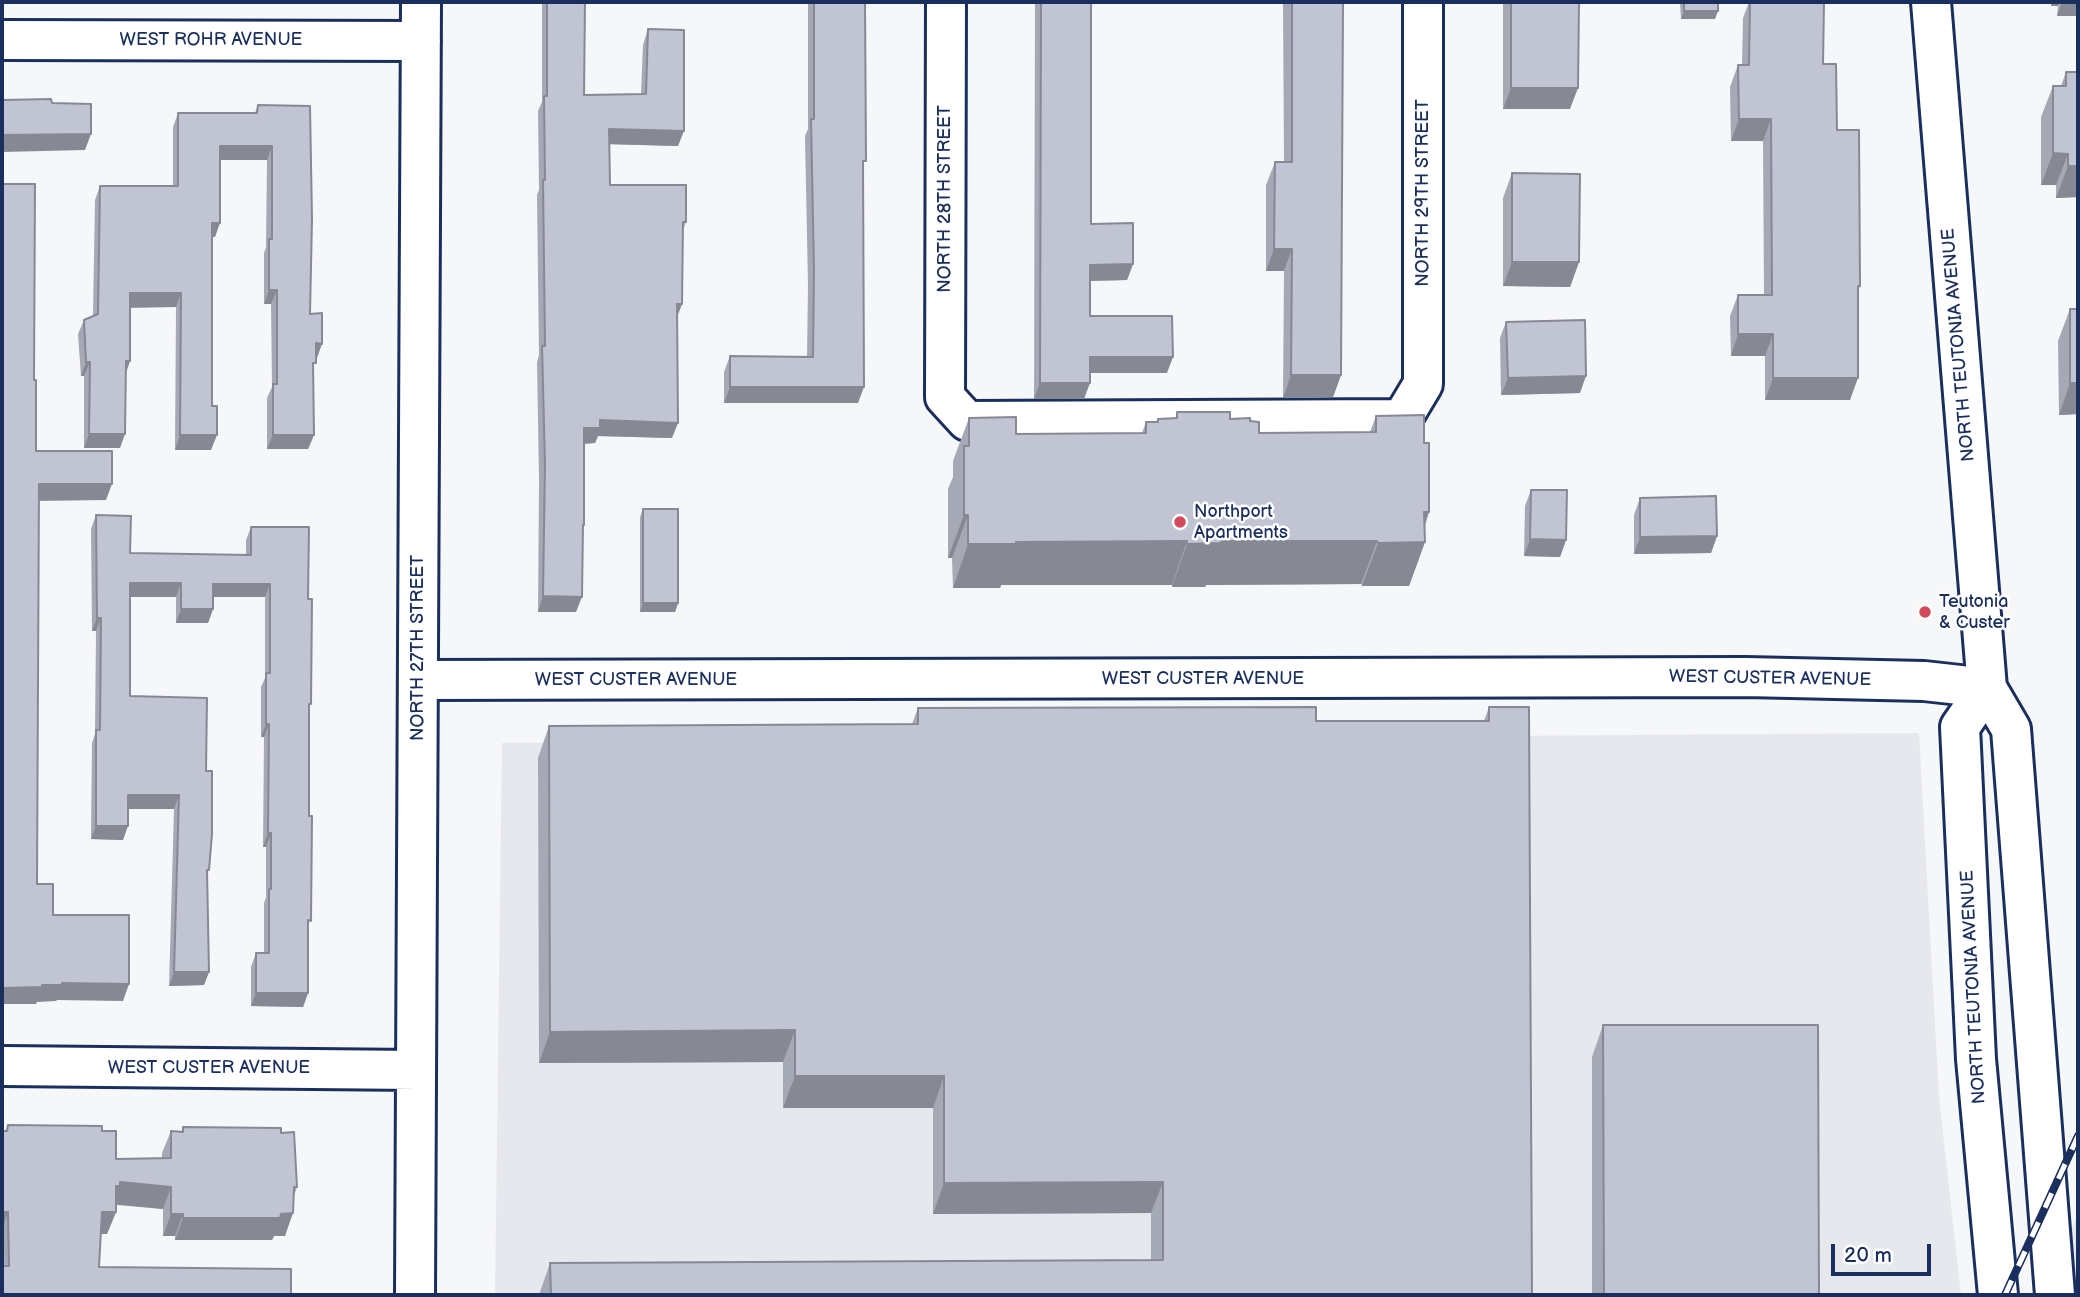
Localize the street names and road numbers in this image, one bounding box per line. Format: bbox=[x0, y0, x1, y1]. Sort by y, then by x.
street label: WEST ROHR AVENUE bbox=[120, 29, 302, 51]
street label: NORTH 29TH STREET bbox=[1412, 99, 1434, 287]
street label: NORTH 28TH STREET bbox=[934, 105, 956, 293]
street label: NORTH TEUTONIA AVENUE bbox=[1938, 227, 1980, 463]
street label: NORTH 27TH STREET bbox=[407, 555, 429, 741]
street label: WEST CUSTER AVENUE bbox=[1669, 666, 1871, 692]
street label: WEST CUSTER AVENUE bbox=[1102, 668, 1304, 690]
street label: WEST CUSTER AVENUE bbox=[535, 669, 737, 691]
street label: NORTH TEUTONIA AVENUE bbox=[1957, 870, 1991, 1104]
street label: WEST CUSTER AVENUE bbox=[108, 1057, 310, 1079]

